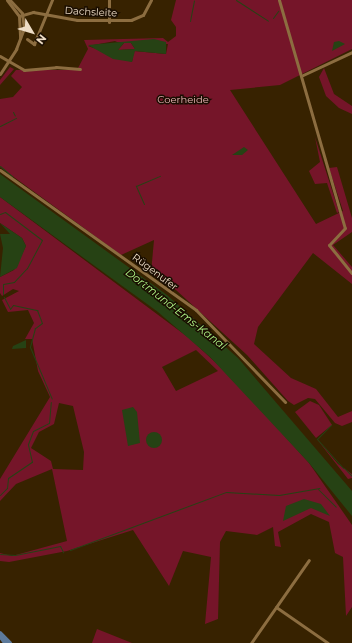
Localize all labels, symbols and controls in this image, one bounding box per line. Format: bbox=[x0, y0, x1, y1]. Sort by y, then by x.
street label: Dachsleite bbox=[64, 5, 118, 19]
north arrow bbox=[12, 12, 52, 52]
text: N bbox=[33, 32, 50, 47]
park label: Coerheide bbox=[157, 94, 209, 106]
street label: Rügenufer bbox=[130, 251, 180, 293]
water label: Dortmund-Ems-Kanal bbox=[123, 266, 229, 352]

